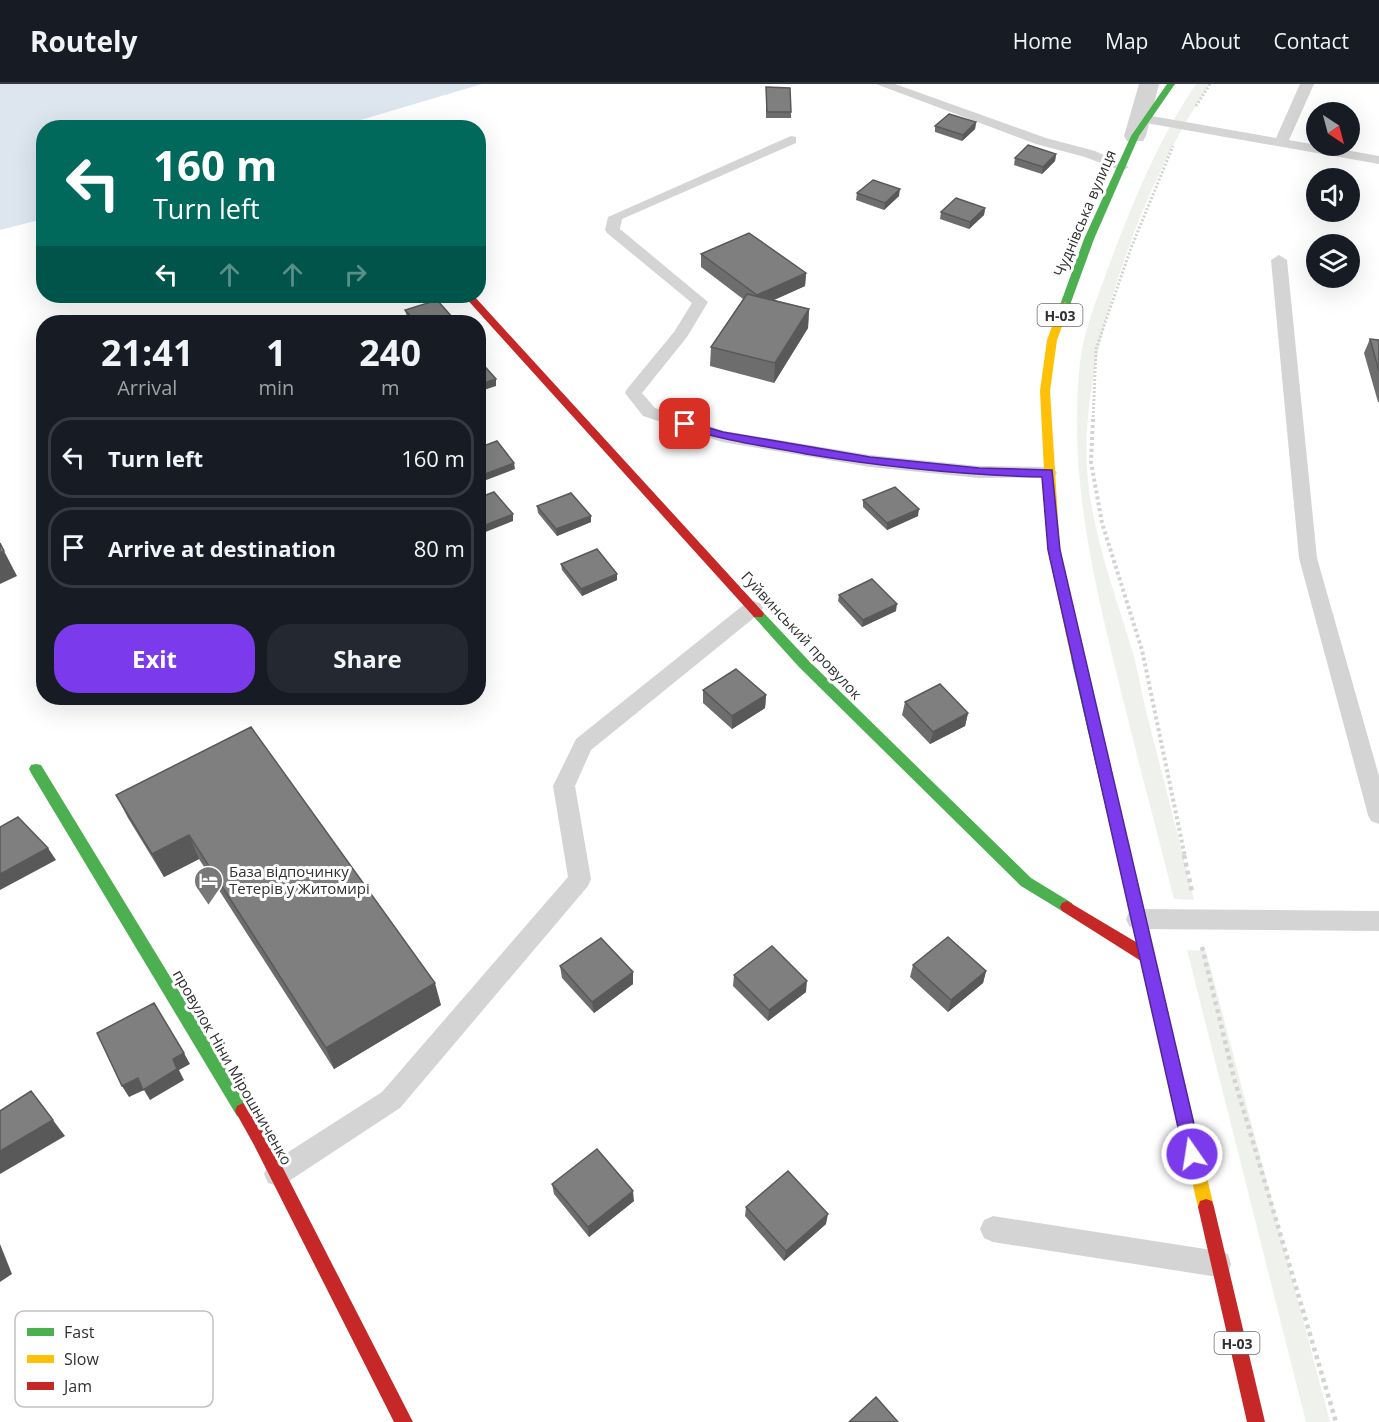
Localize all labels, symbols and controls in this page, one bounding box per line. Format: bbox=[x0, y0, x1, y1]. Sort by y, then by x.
text: Routely bbox=[30, 22, 137, 60]
text: Home bbox=[1013, 27, 1072, 55]
text: Map bbox=[1105, 27, 1148, 55]
text: About bbox=[1181, 27, 1241, 55]
text: Contact bbox=[1274, 27, 1349, 55]
north arrow bbox=[1306, 102, 1360, 156]
map controls bbox=[1306, 102, 1360, 288]
text: 160 m bbox=[153, 136, 277, 193]
icon: left bbox=[54, 144, 132, 222]
street label: Чуднівська вулиця bbox=[1048, 146, 1120, 280]
button: sound bbox=[1306, 168, 1360, 222]
text: Turn left bbox=[153, 190, 260, 227]
button: layers bbox=[1306, 234, 1360, 288]
icon: left bbox=[150, 258, 183, 291]
icon: ahead bbox=[213, 258, 246, 291]
icon: ahead bbox=[276, 258, 309, 291]
icon: right bbox=[339, 258, 372, 291]
road number: Н-03 bbox=[1038, 304, 1082, 326]
text: 21:41 bbox=[101, 328, 194, 377]
text: 1 bbox=[266, 328, 287, 377]
text: 240 bbox=[359, 328, 421, 377]
text: Arrival bbox=[117, 374, 177, 401]
text: min bbox=[258, 374, 294, 401]
text: m bbox=[381, 374, 399, 401]
pin bbox=[659, 398, 710, 449]
icon: arrive bbox=[668, 407, 701, 440]
icon: left bbox=[57, 441, 90, 474]
text: Turn left bbox=[108, 443, 203, 473]
text: 160 m bbox=[401, 443, 465, 473]
icon: arrive bbox=[57, 531, 90, 564]
text: Arrive at destination bbox=[108, 533, 336, 563]
text: 80 m bbox=[414, 533, 465, 563]
street label: Гуйвинський провулок bbox=[737, 567, 867, 704]
button: Exit bbox=[54, 624, 255, 693]
button: Share bbox=[267, 624, 468, 693]
place label: База відпочинку Тетерів у Житомирі bbox=[229, 861, 370, 898]
hotel icon: База відпочинку Тетерів у Житомирі bbox=[192, 864, 224, 906]
street label: провулок Ніни Мірошниченко bbox=[169, 966, 297, 1168]
position arrow bbox=[1160, 1122, 1224, 1186]
legend bbox=[15, 1311, 213, 1407]
text: Fast bbox=[64, 1321, 95, 1343]
road number: Н-03 bbox=[1214, 1332, 1260, 1354]
text: Slow bbox=[64, 1348, 99, 1370]
text: Jam bbox=[62, 1375, 92, 1397]

